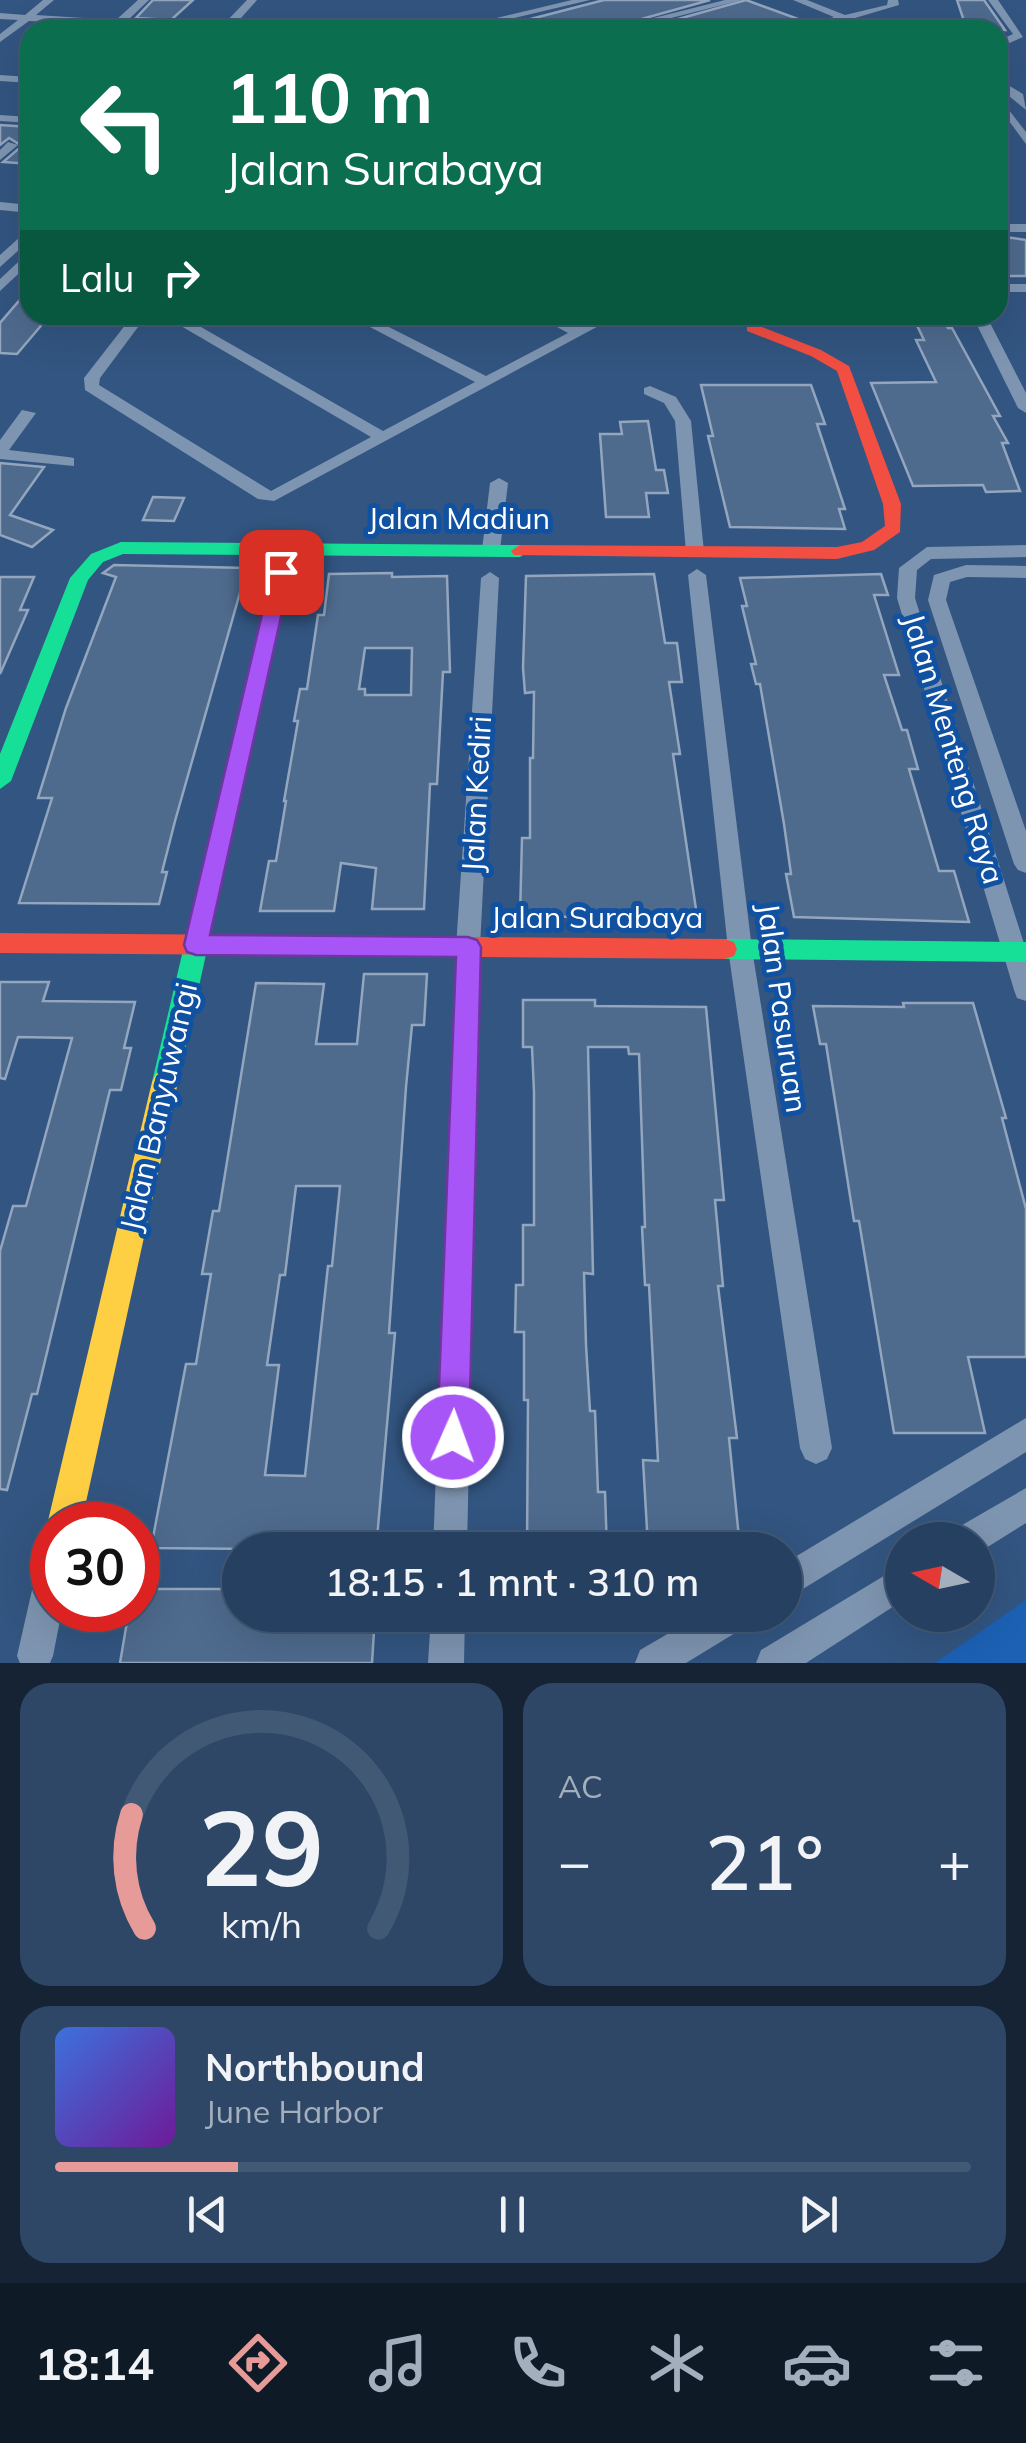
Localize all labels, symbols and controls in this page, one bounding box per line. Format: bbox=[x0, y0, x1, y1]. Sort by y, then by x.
text: 110 m bbox=[225, 53, 433, 141]
icon: left bbox=[60, 60, 190, 190]
text: Jalan Surabaya bbox=[225, 140, 544, 196]
icon: right bbox=[154, 250, 209, 305]
text: Lalu bbox=[60, 254, 134, 302]
street label: Jalan Madiun bbox=[368, 499, 550, 537]
pin bbox=[239, 530, 324, 615]
icon: arrive bbox=[254, 545, 309, 600]
street label: Jalan Menteng Raya bbox=[895, 609, 1013, 888]
street label: Jalan Kediri bbox=[453, 715, 499, 873]
street label: Jalan Surabaya bbox=[491, 898, 703, 936]
street label: Jalan Pasuruan bbox=[749, 901, 817, 1115]
street label: Jalan Banyuwangi bbox=[111, 979, 205, 1235]
position arrow bbox=[401, 1385, 505, 1489]
speed limit sign: 30 bbox=[30, 1502, 160, 1632]
north arrow bbox=[885, 1522, 995, 1632]
map controls bbox=[885, 1522, 995, 1632]
text: 18:15 · 1 mnt · 310 m bbox=[325, 1558, 699, 1606]
text: AC bbox=[558, 1766, 603, 1806]
text: 29 bbox=[199, 1781, 324, 1912]
text: 21° bbox=[705, 1815, 824, 1909]
text: − bbox=[558, 1827, 591, 1896]
text: + bbox=[938, 1827, 971, 1896]
text: km/h bbox=[221, 1902, 302, 1947]
text: Northbound bbox=[205, 2043, 425, 2091]
text: June Harbor bbox=[205, 2091, 383, 2131]
icon: previous bbox=[180, 2187, 235, 2242]
icon: pause bbox=[485, 2187, 540, 2242]
icon: next bbox=[791, 2187, 846, 2242]
icon: directions bbox=[223, 2328, 293, 2398]
icon: music bbox=[363, 2328, 433, 2398]
icon: phone bbox=[503, 2328, 573, 2398]
icon: climate bbox=[642, 2328, 712, 2398]
icon: car bbox=[782, 2328, 852, 2398]
icon: filters bbox=[921, 2328, 991, 2398]
text: 18:14 bbox=[35, 2335, 154, 2391]

